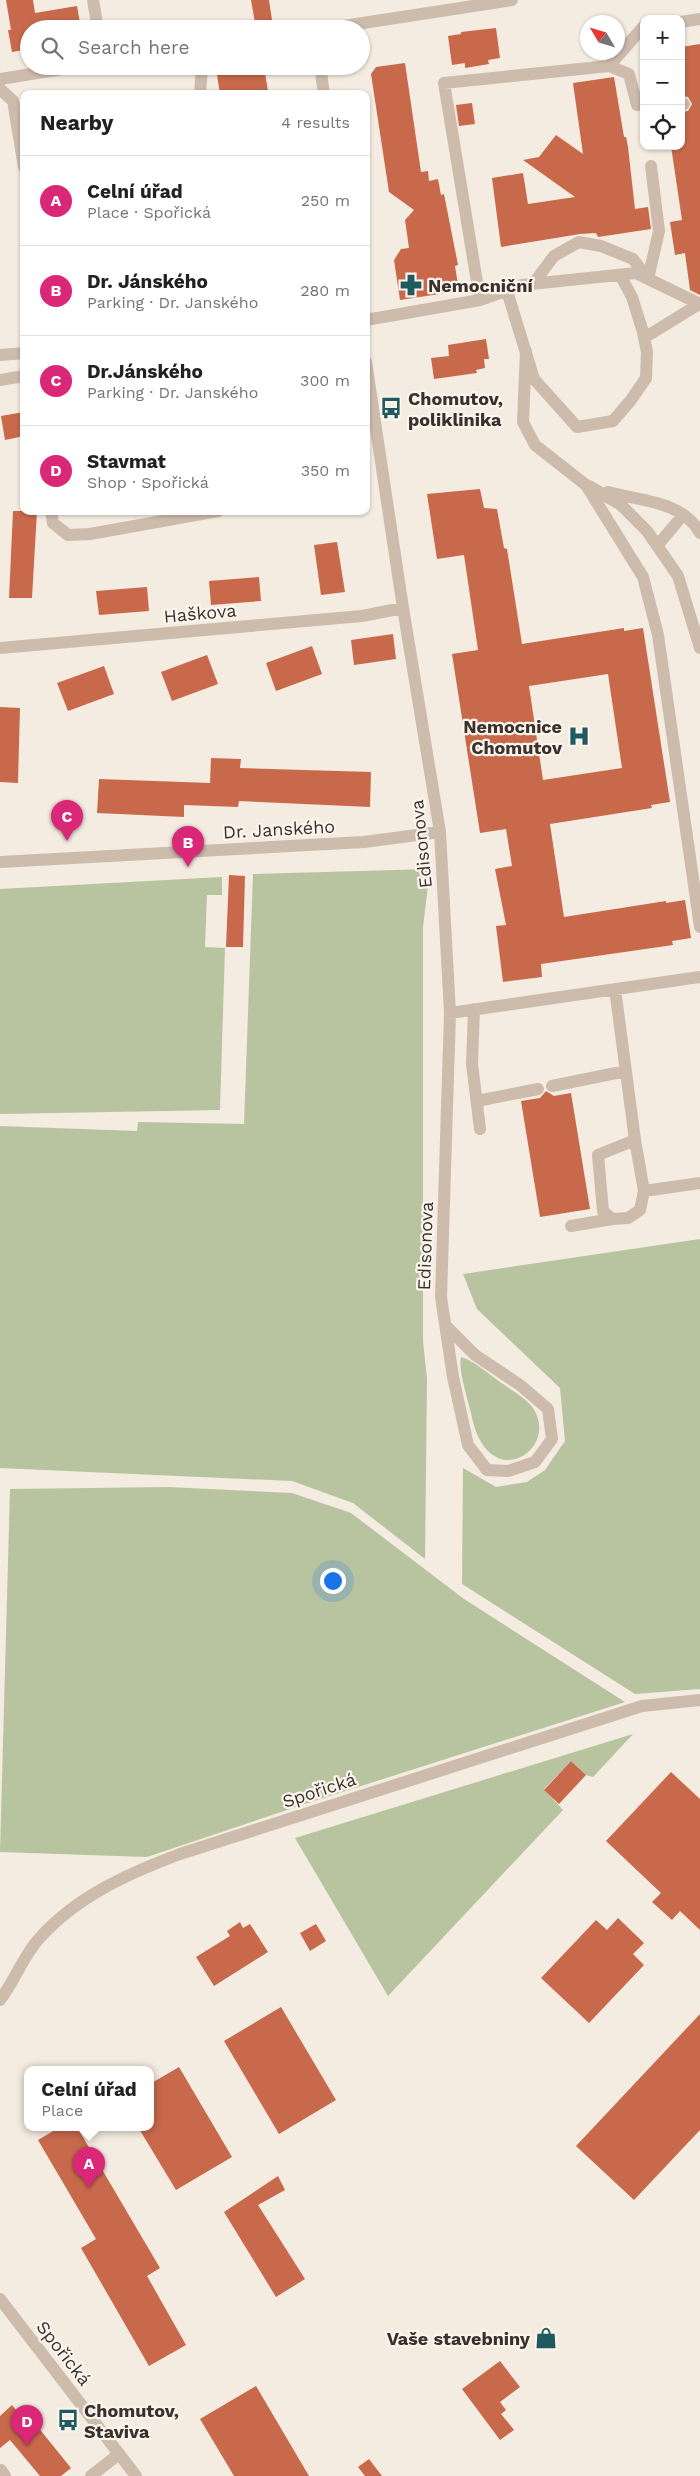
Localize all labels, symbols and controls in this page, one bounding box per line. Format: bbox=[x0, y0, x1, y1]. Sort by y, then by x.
north arrow bbox=[580, 15, 625, 60]
map controls bbox=[640, 15, 685, 150]
button: + bbox=[640, 15, 685, 60]
search box bbox=[20, 20, 370, 75]
icon: search bbox=[38, 34, 66, 62]
text: Search here bbox=[78, 36, 189, 59]
button: − bbox=[640, 60, 685, 105]
button: locate bbox=[640, 105, 685, 150]
text: Nearby bbox=[40, 110, 113, 135]
text: 4 results bbox=[281, 113, 350, 132]
text: Celní úřad bbox=[87, 180, 183, 203]
text: A bbox=[51, 191, 61, 210]
text: 250 m bbox=[301, 191, 350, 210]
text: Place · Spořická bbox=[87, 203, 211, 222]
text: Dr. Jánského bbox=[87, 270, 208, 293]
pharmacy icon: Nemocniční bbox=[398, 272, 424, 298]
place label: Nemocniční bbox=[428, 275, 533, 296]
text: B bbox=[51, 281, 61, 300]
text: 280 m bbox=[300, 281, 350, 300]
text: Parking · Dr. Janského bbox=[87, 293, 258, 312]
text: Dr.Jánského bbox=[87, 360, 203, 383]
text: C bbox=[51, 371, 61, 390]
text: 300 m bbox=[300, 371, 350, 390]
text: Parking · Dr. Janského bbox=[87, 383, 258, 402]
place label: Chomutov, poliklinika bbox=[408, 388, 503, 430]
bus stop icon: Chomutov, poliklinika bbox=[378, 395, 404, 421]
text: Stavmat bbox=[87, 450, 166, 473]
text: D bbox=[50, 461, 62, 480]
text: 350 m bbox=[301, 461, 350, 480]
text: Shop · Spořická bbox=[87, 473, 209, 492]
street label: Haškova bbox=[163, 599, 237, 627]
place label: Nemocnice Chomutov bbox=[463, 716, 563, 758]
hospital icon: Nemocnice Chomutov bbox=[566, 723, 592, 749]
street label: Edisonova bbox=[406, 799, 436, 889]
pin: C bbox=[51, 800, 83, 841]
street label: Dr. Janského bbox=[222, 816, 336, 842]
pin: B bbox=[172, 826, 204, 867]
street label: Edisonova bbox=[413, 1201, 437, 1291]
your location bbox=[320, 1568, 346, 1594]
street label: Spořická bbox=[280, 1768, 358, 1812]
popup bbox=[24, 2066, 154, 2131]
text: Celní úřad bbox=[41, 2078, 137, 2101]
text: Place bbox=[41, 2101, 83, 2120]
pin: A bbox=[73, 2147, 105, 2188]
street label: Spořická bbox=[32, 2317, 96, 2389]
shop icon: Vaše stavebniny bbox=[533, 2325, 559, 2351]
place label: Vaše stavebniny bbox=[387, 2328, 531, 2349]
place label: Chomutov, Staviva bbox=[84, 2400, 179, 2442]
pin: D bbox=[11, 2405, 43, 2446]
bus stop icon: Chomutov, Staviva bbox=[55, 2407, 81, 2433]

